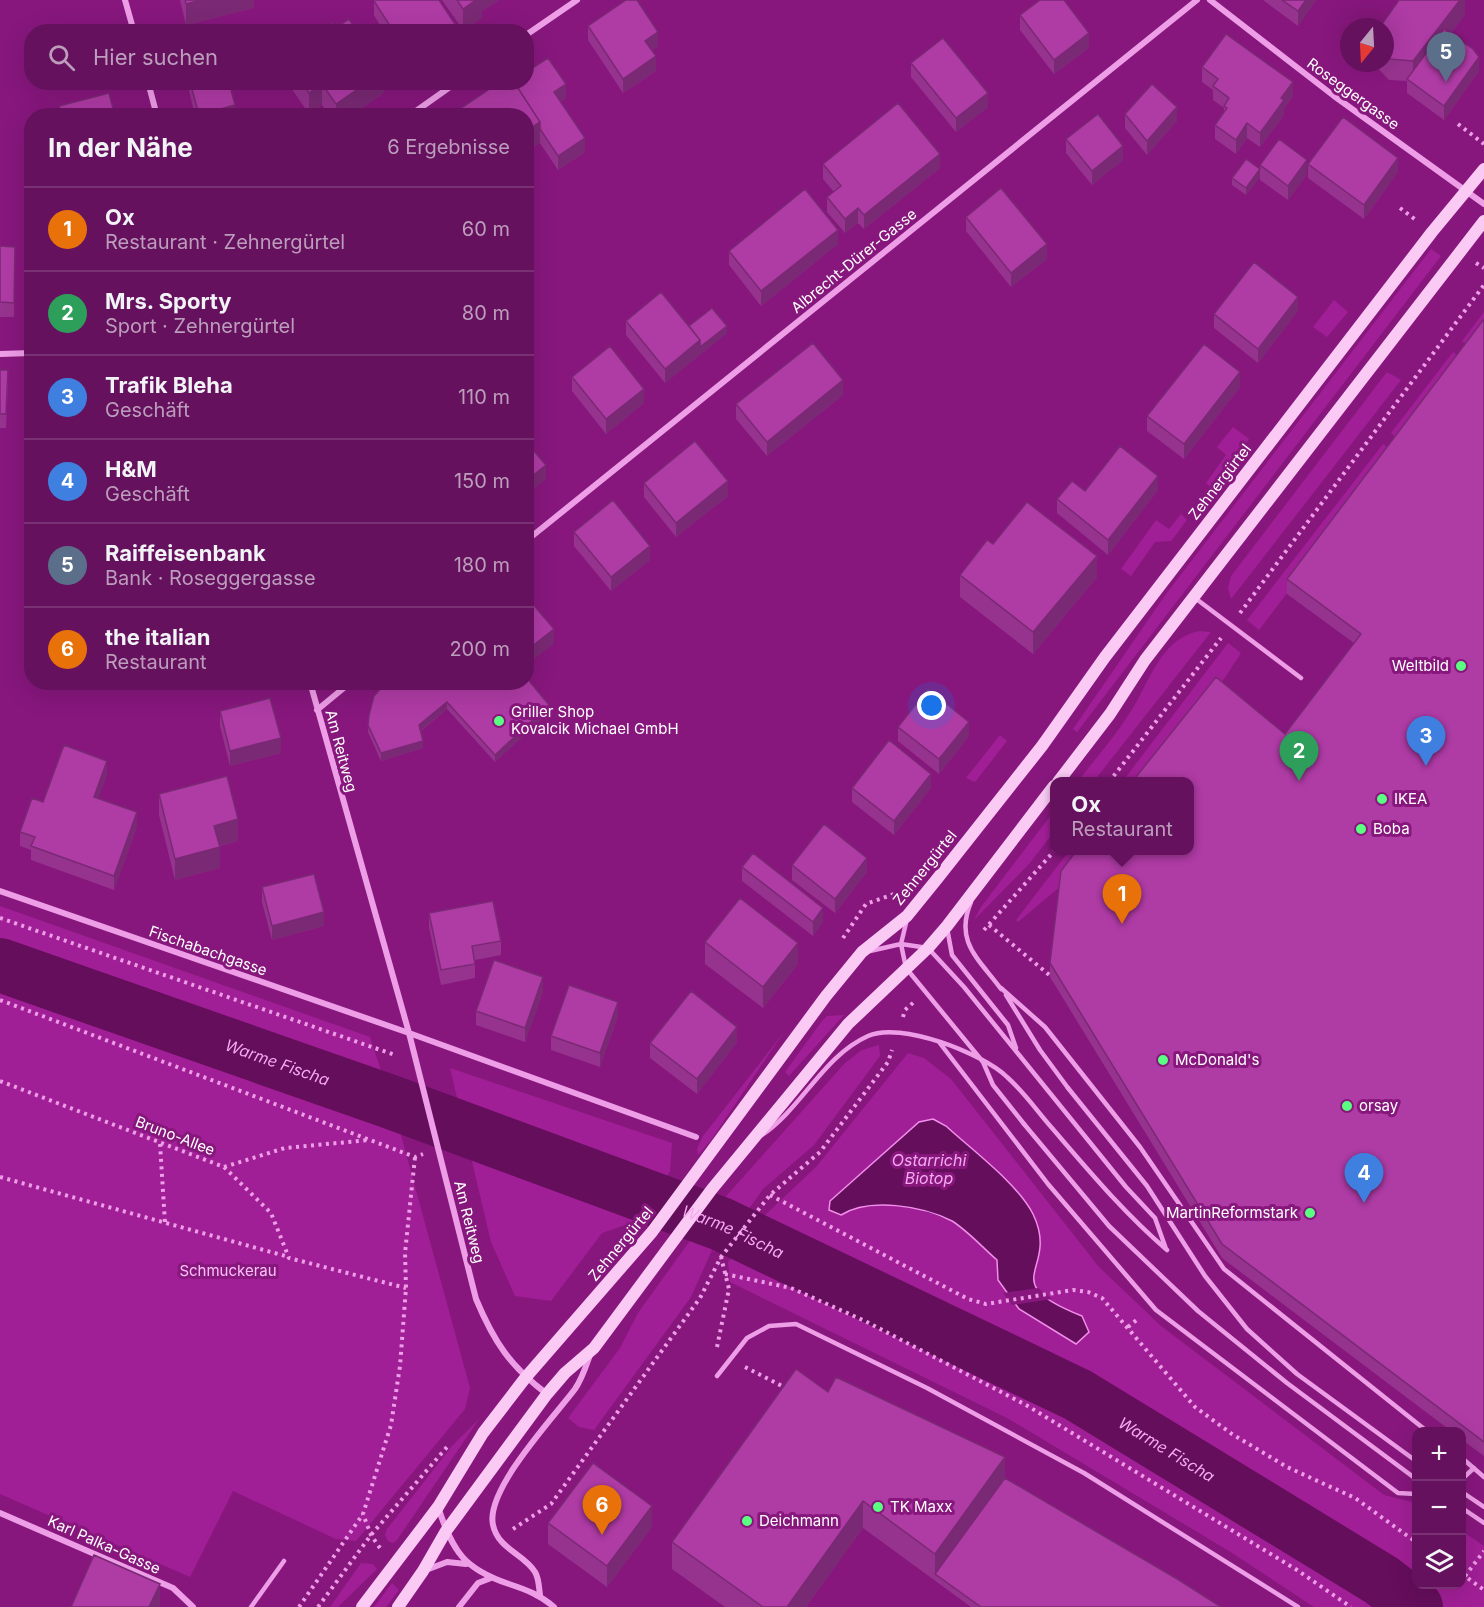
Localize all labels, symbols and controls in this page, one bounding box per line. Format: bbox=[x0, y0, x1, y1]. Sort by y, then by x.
north arrow bbox=[1340, 18, 1394, 72]
search box bbox=[24, 24, 534, 90]
pin: 5 bbox=[1426, 32, 1466, 82]
icon: search bbox=[45, 41, 78, 74]
text: Hier suchen bbox=[93, 44, 218, 70]
street label: Roseggergasse bbox=[1303, 54, 1403, 134]
text: In der Nähe bbox=[48, 132, 193, 163]
text: 6 Ergebnisse bbox=[387, 135, 510, 159]
text: Ox bbox=[105, 204, 135, 230]
street label: Albrecht-Dürer-Gasse bbox=[787, 204, 920, 317]
text: 1 bbox=[63, 217, 72, 241]
text: 60 m bbox=[462, 217, 510, 241]
text: Restaurant · Zehnergürtel bbox=[105, 230, 345, 254]
text: Mrs. Sporty bbox=[105, 288, 232, 314]
text: 2 bbox=[61, 301, 74, 325]
text: 80 m bbox=[462, 301, 510, 325]
text: Sport · Zehnergürtel bbox=[105, 314, 295, 338]
text: Trafik Bleha bbox=[105, 372, 233, 398]
text: 3 bbox=[61, 385, 74, 409]
text: 110 m bbox=[458, 385, 510, 409]
text: Geschäft bbox=[105, 398, 190, 422]
street label: Zehnergürtel bbox=[1184, 440, 1255, 523]
text: H&M bbox=[105, 456, 157, 482]
text: 4 bbox=[61, 469, 74, 493]
text: 150 m bbox=[454, 469, 510, 493]
text: Geschäft bbox=[105, 482, 190, 506]
text: Raiffeisenbank bbox=[105, 540, 266, 566]
text: 5 bbox=[61, 553, 74, 577]
text: 180 m bbox=[454, 553, 510, 577]
text: Bank · Roseggergasse bbox=[105, 566, 316, 590]
text: the italian bbox=[105, 624, 210, 650]
text: 6 bbox=[61, 637, 74, 661]
text: 200 m bbox=[449, 637, 510, 661]
text: Restaurant bbox=[105, 650, 207, 674]
place label: Weltbild bbox=[1392, 656, 1449, 675]
marker: Weltbild bbox=[1454, 659, 1468, 673]
your location bbox=[917, 691, 946, 720]
place label: Griller Shop Kovalcik Michael GmbH bbox=[511, 702, 679, 738]
street label: Am Reitweg bbox=[321, 708, 362, 794]
marker: Griller Shop Kovalcik Michael GmbH bbox=[492, 714, 506, 728]
pin: 3 bbox=[1406, 716, 1446, 766]
pin: 2 bbox=[1280, 732, 1318, 781]
popup bbox=[1050, 777, 1194, 855]
place label: IKEA bbox=[1394, 789, 1427, 808]
text: Ox bbox=[1071, 791, 1101, 817]
marker: IKEA bbox=[1375, 792, 1389, 806]
text: Restaurant bbox=[1071, 817, 1173, 841]
place label: Boba bbox=[1373, 819, 1410, 838]
marker: Boba bbox=[1354, 822, 1368, 836]
street label: Zehnergürtel bbox=[889, 826, 961, 909]
pin: 1 bbox=[1102, 874, 1142, 924]
street label: Fischabachgasse bbox=[147, 921, 270, 980]
water label: Warme Fischa bbox=[223, 1035, 332, 1090]
place label: McDonald's bbox=[1175, 1050, 1260, 1069]
marker: McDonald's bbox=[1156, 1053, 1170, 1067]
place label: orsay bbox=[1359, 1096, 1399, 1115]
marker: orsay bbox=[1340, 1099, 1354, 1113]
street label: Bruno-Allee bbox=[133, 1112, 218, 1159]
water label: Ostarrichi Biotop bbox=[892, 1150, 967, 1188]
pin: 4 bbox=[1344, 1154, 1384, 1203]
street label: Am Reitweg bbox=[450, 1179, 489, 1265]
water label: Warme Fischa bbox=[679, 1201, 787, 1263]
street label: Zehnergürtel bbox=[584, 1203, 657, 1285]
place label: MartinReformstark bbox=[1166, 1203, 1299, 1222]
marker: MartinReformstark bbox=[1303, 1206, 1317, 1220]
park label: Schmuckerau bbox=[179, 1261, 277, 1280]
water label: Warme Fischa bbox=[1115, 1412, 1219, 1486]
map controls bbox=[1412, 1427, 1466, 1589]
button: + bbox=[1412, 1427, 1466, 1481]
button: − bbox=[1412, 1481, 1466, 1535]
pin: 6 bbox=[582, 1486, 622, 1535]
place label: TK Maxx bbox=[890, 1497, 952, 1516]
marker: TK Maxx bbox=[871, 1500, 885, 1514]
street label: Karl Palka-Gasse bbox=[45, 1511, 164, 1578]
place label: Deichmann bbox=[759, 1511, 839, 1530]
marker: Deichmann bbox=[740, 1514, 754, 1528]
button: layers bbox=[1412, 1535, 1466, 1589]

